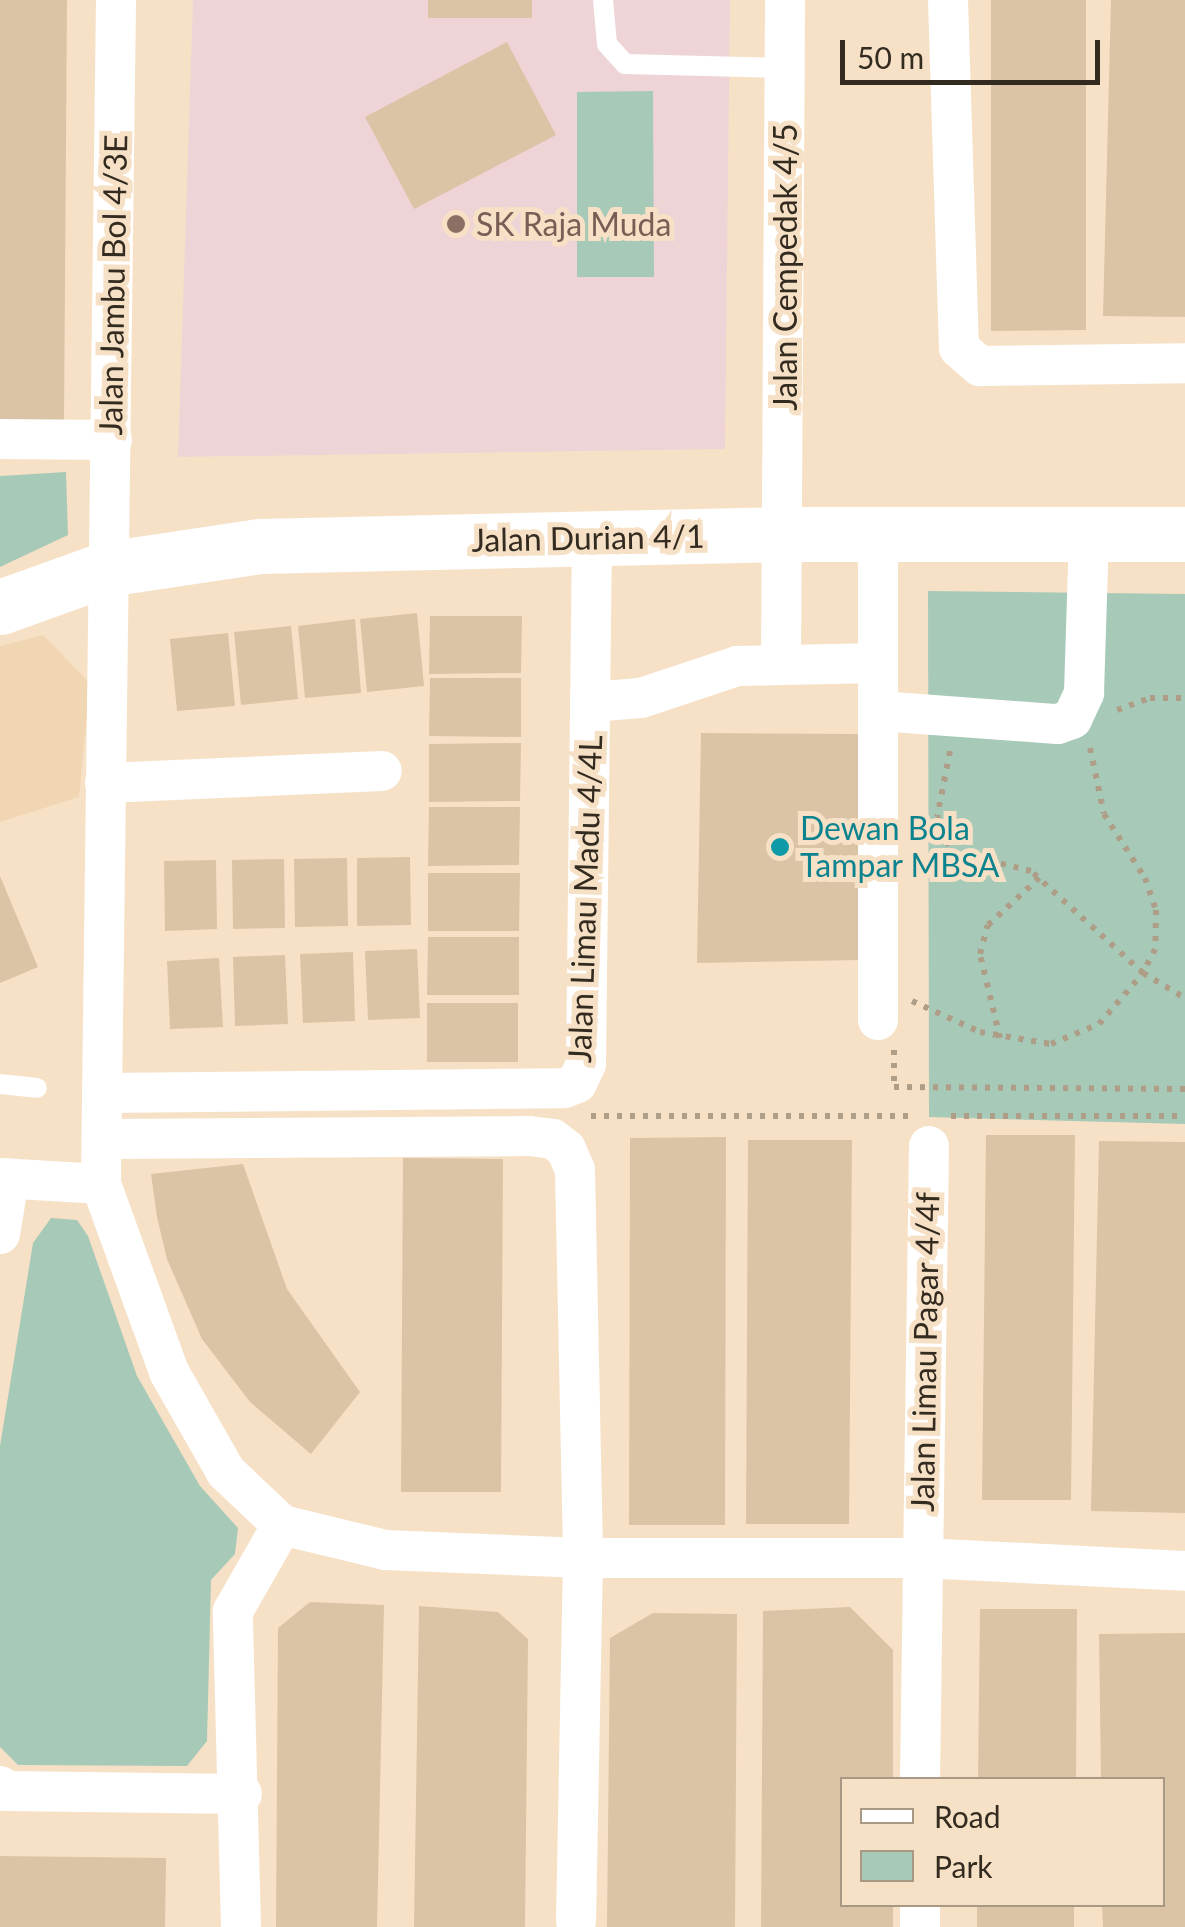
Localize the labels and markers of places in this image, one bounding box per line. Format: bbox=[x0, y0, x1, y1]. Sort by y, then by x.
place label: SK Raja Muda bbox=[476, 205, 671, 243]
marker: SK Raja Muda bbox=[445, 213, 467, 235]
place label: Dewan Bola Tampar MBSA bbox=[800, 810, 1000, 885]
marker: Dewan Bola Tampar MBSA bbox=[769, 836, 791, 858]

